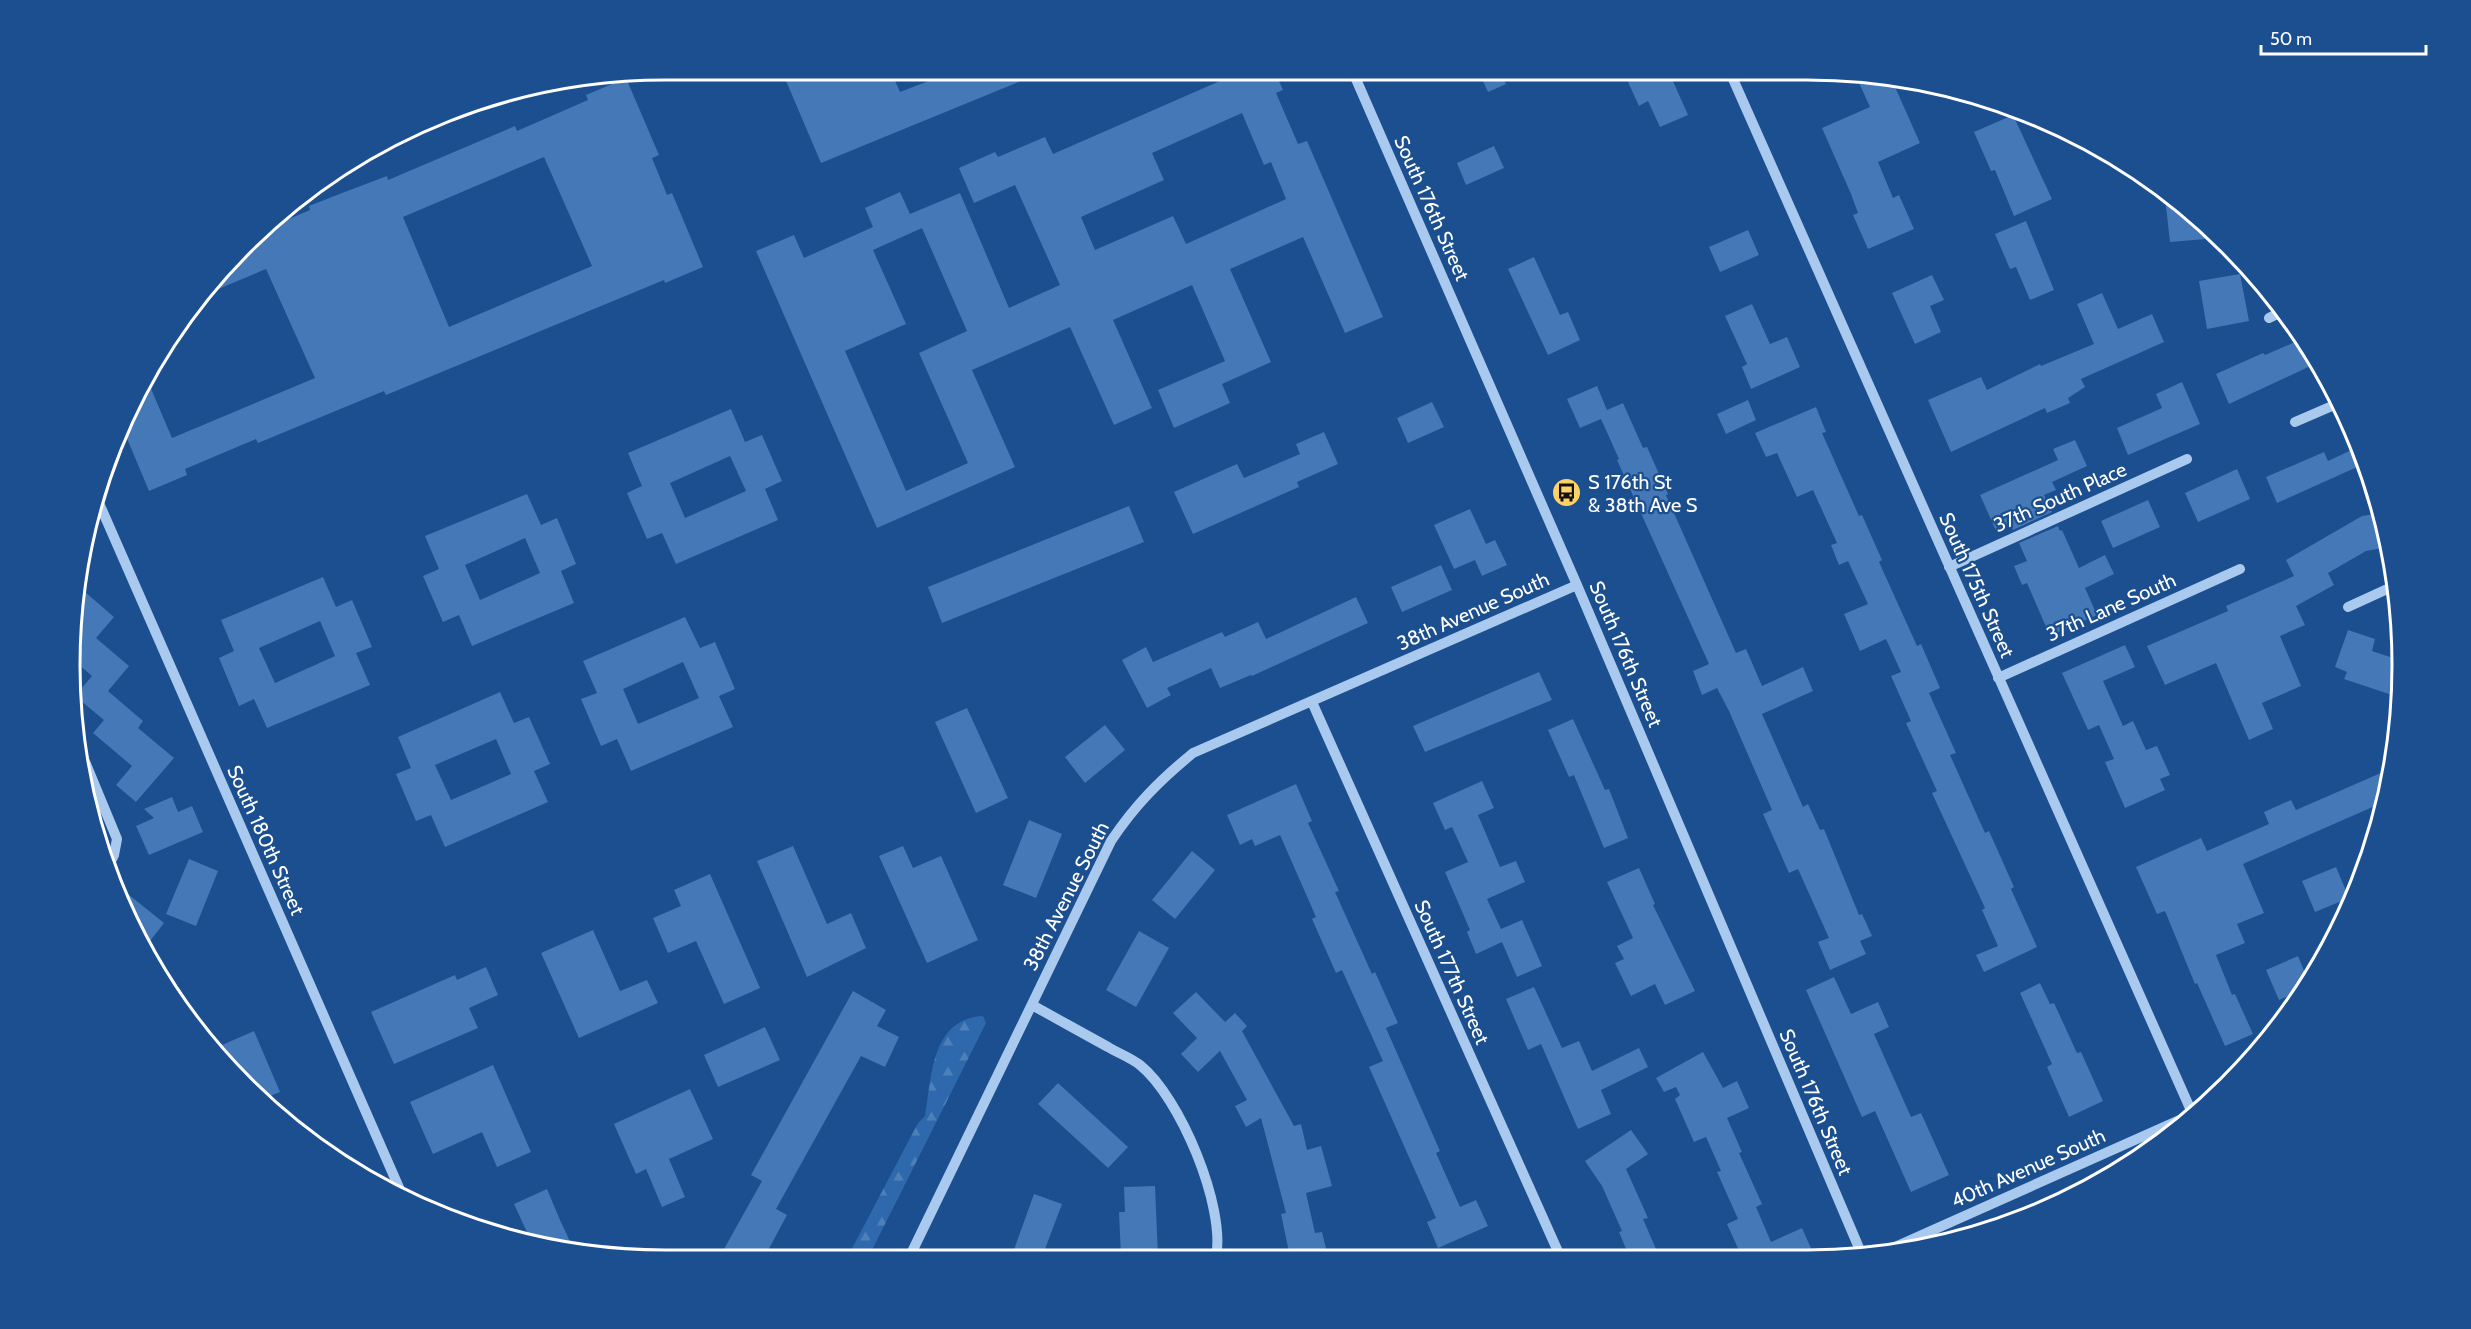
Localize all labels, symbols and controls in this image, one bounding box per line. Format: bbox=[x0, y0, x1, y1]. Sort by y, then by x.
scale bar bbox=[2261, 18, 2426, 56]
text: 50 m bbox=[2270, 28, 2312, 50]
street label: South 176th Street bbox=[1389, 132, 1475, 284]
street label: 37th South Place bbox=[1990, 457, 2130, 537]
place label: S 176th St & 38th Ave S bbox=[1588, 470, 1698, 517]
bus stop icon: S 176th St & 38th Ave S bbox=[1551, 477, 1583, 509]
street label: South 175th Street bbox=[1934, 509, 2020, 661]
street label: 38th Avenue South bbox=[1393, 567, 1553, 655]
street label: 37th Lane South bbox=[2043, 568, 2179, 646]
street label: South 176th Street bbox=[1584, 577, 1668, 731]
street label: South 180th Street bbox=[222, 761, 310, 919]
street label: 38th Avenue South bbox=[1018, 818, 1114, 974]
street label: South 177th Street bbox=[1409, 896, 1495, 1048]
street label: South 176th Street bbox=[1774, 1025, 1858, 1179]
street label: 40th Avenue South bbox=[1947, 1123, 2109, 1213]

